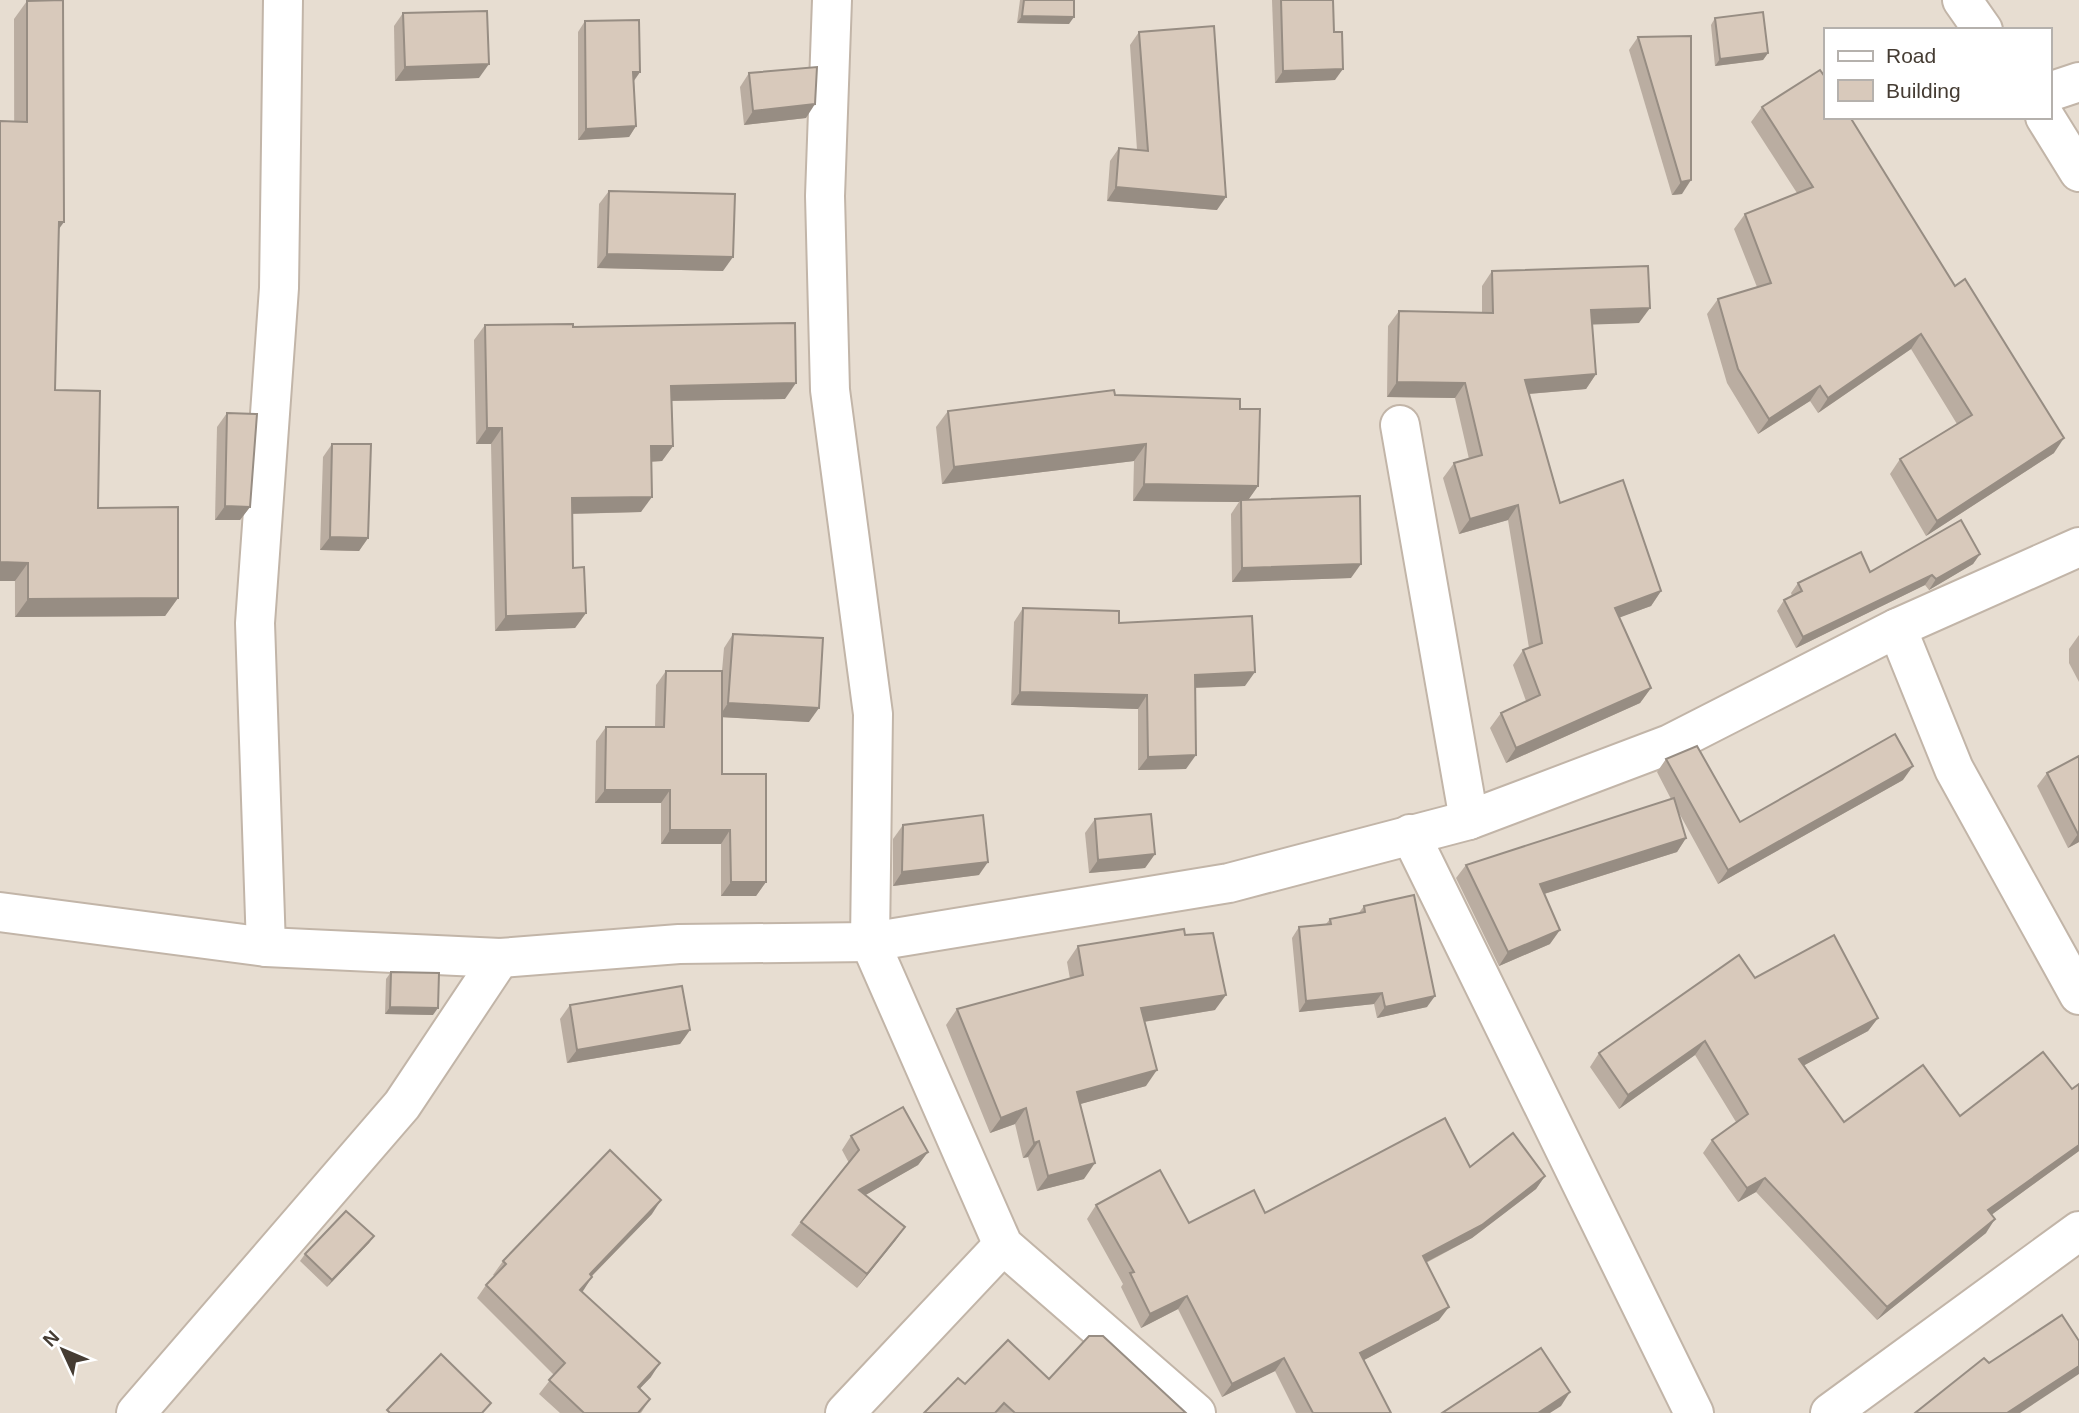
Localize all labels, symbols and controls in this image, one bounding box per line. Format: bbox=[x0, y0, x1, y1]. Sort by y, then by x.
legend bbox=[1824, 28, 2051, 119]
text: Road bbox=[1886, 44, 1936, 67]
text: Building bbox=[1886, 79, 1961, 102]
north arrow bbox=[28, 1315, 98, 1385]
text: N bbox=[39, 1326, 63, 1351]

